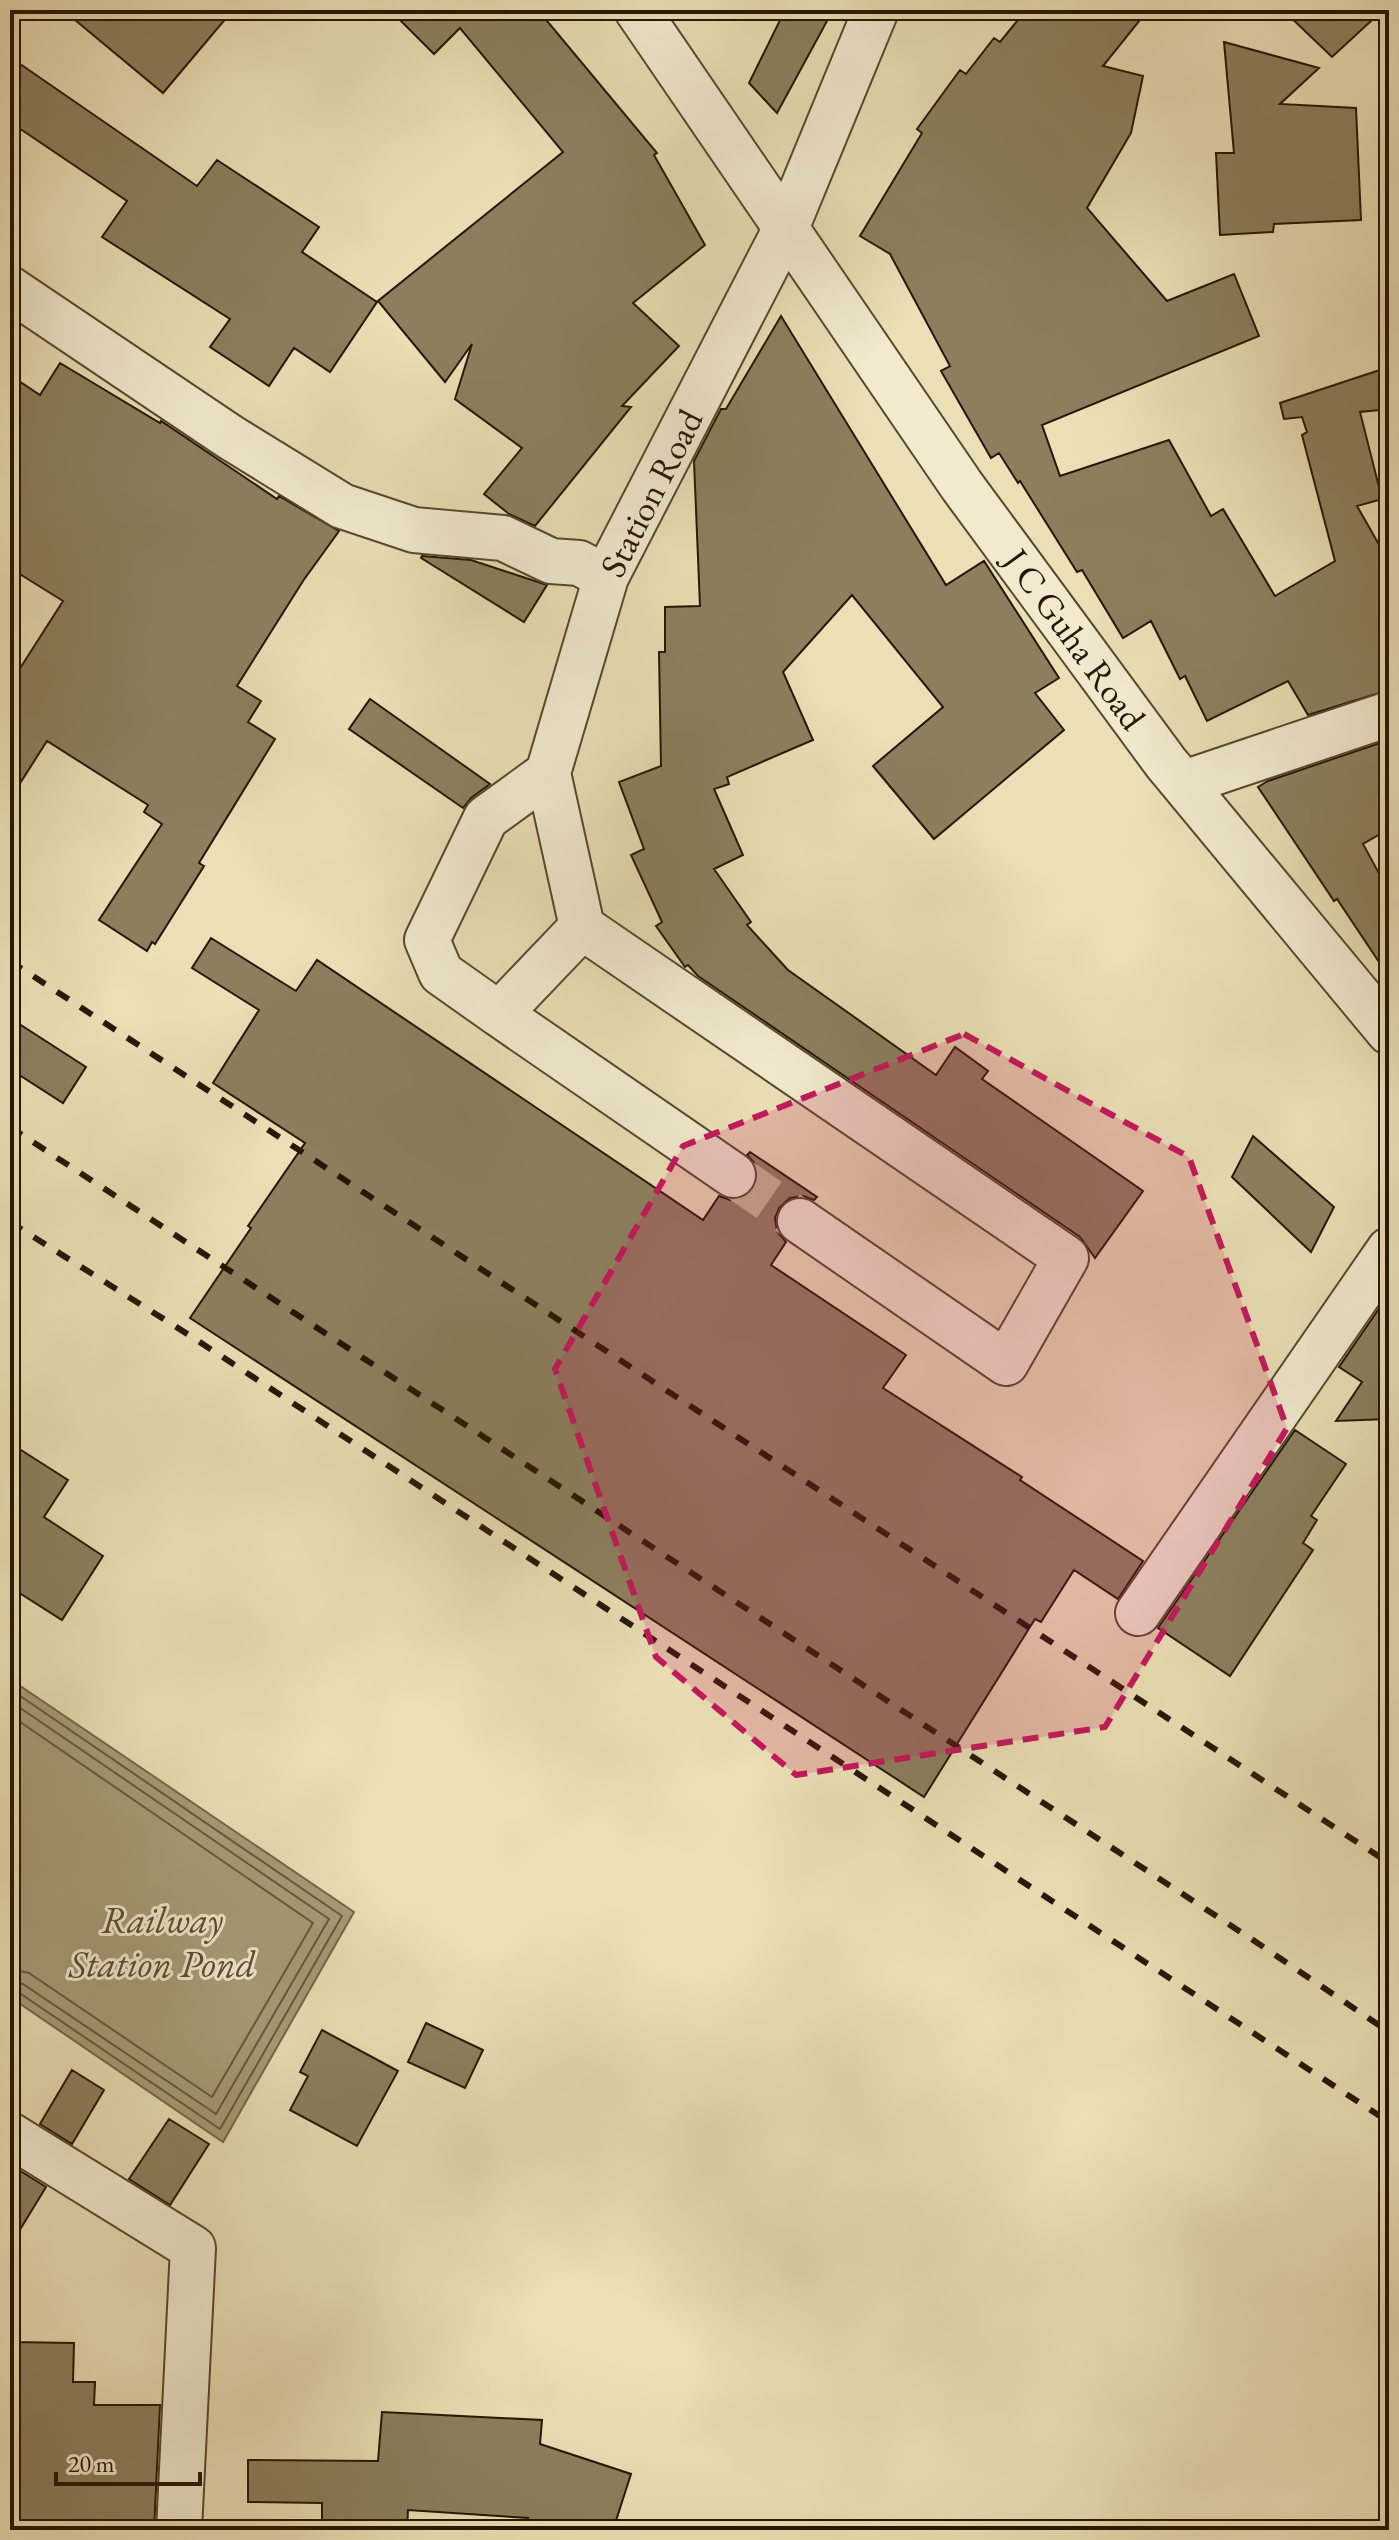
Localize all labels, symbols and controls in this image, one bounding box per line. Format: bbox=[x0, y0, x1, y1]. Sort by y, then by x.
street label: Station Road bbox=[589, 401, 714, 585]
street label: J C Guha Road bbox=[992, 537, 1157, 740]
water label: Railway Station Pond bbox=[68, 1895, 256, 1988]
scale bar bbox=[56, 2436, 200, 2486]
text: 20 m bbox=[68, 2448, 115, 2479]

